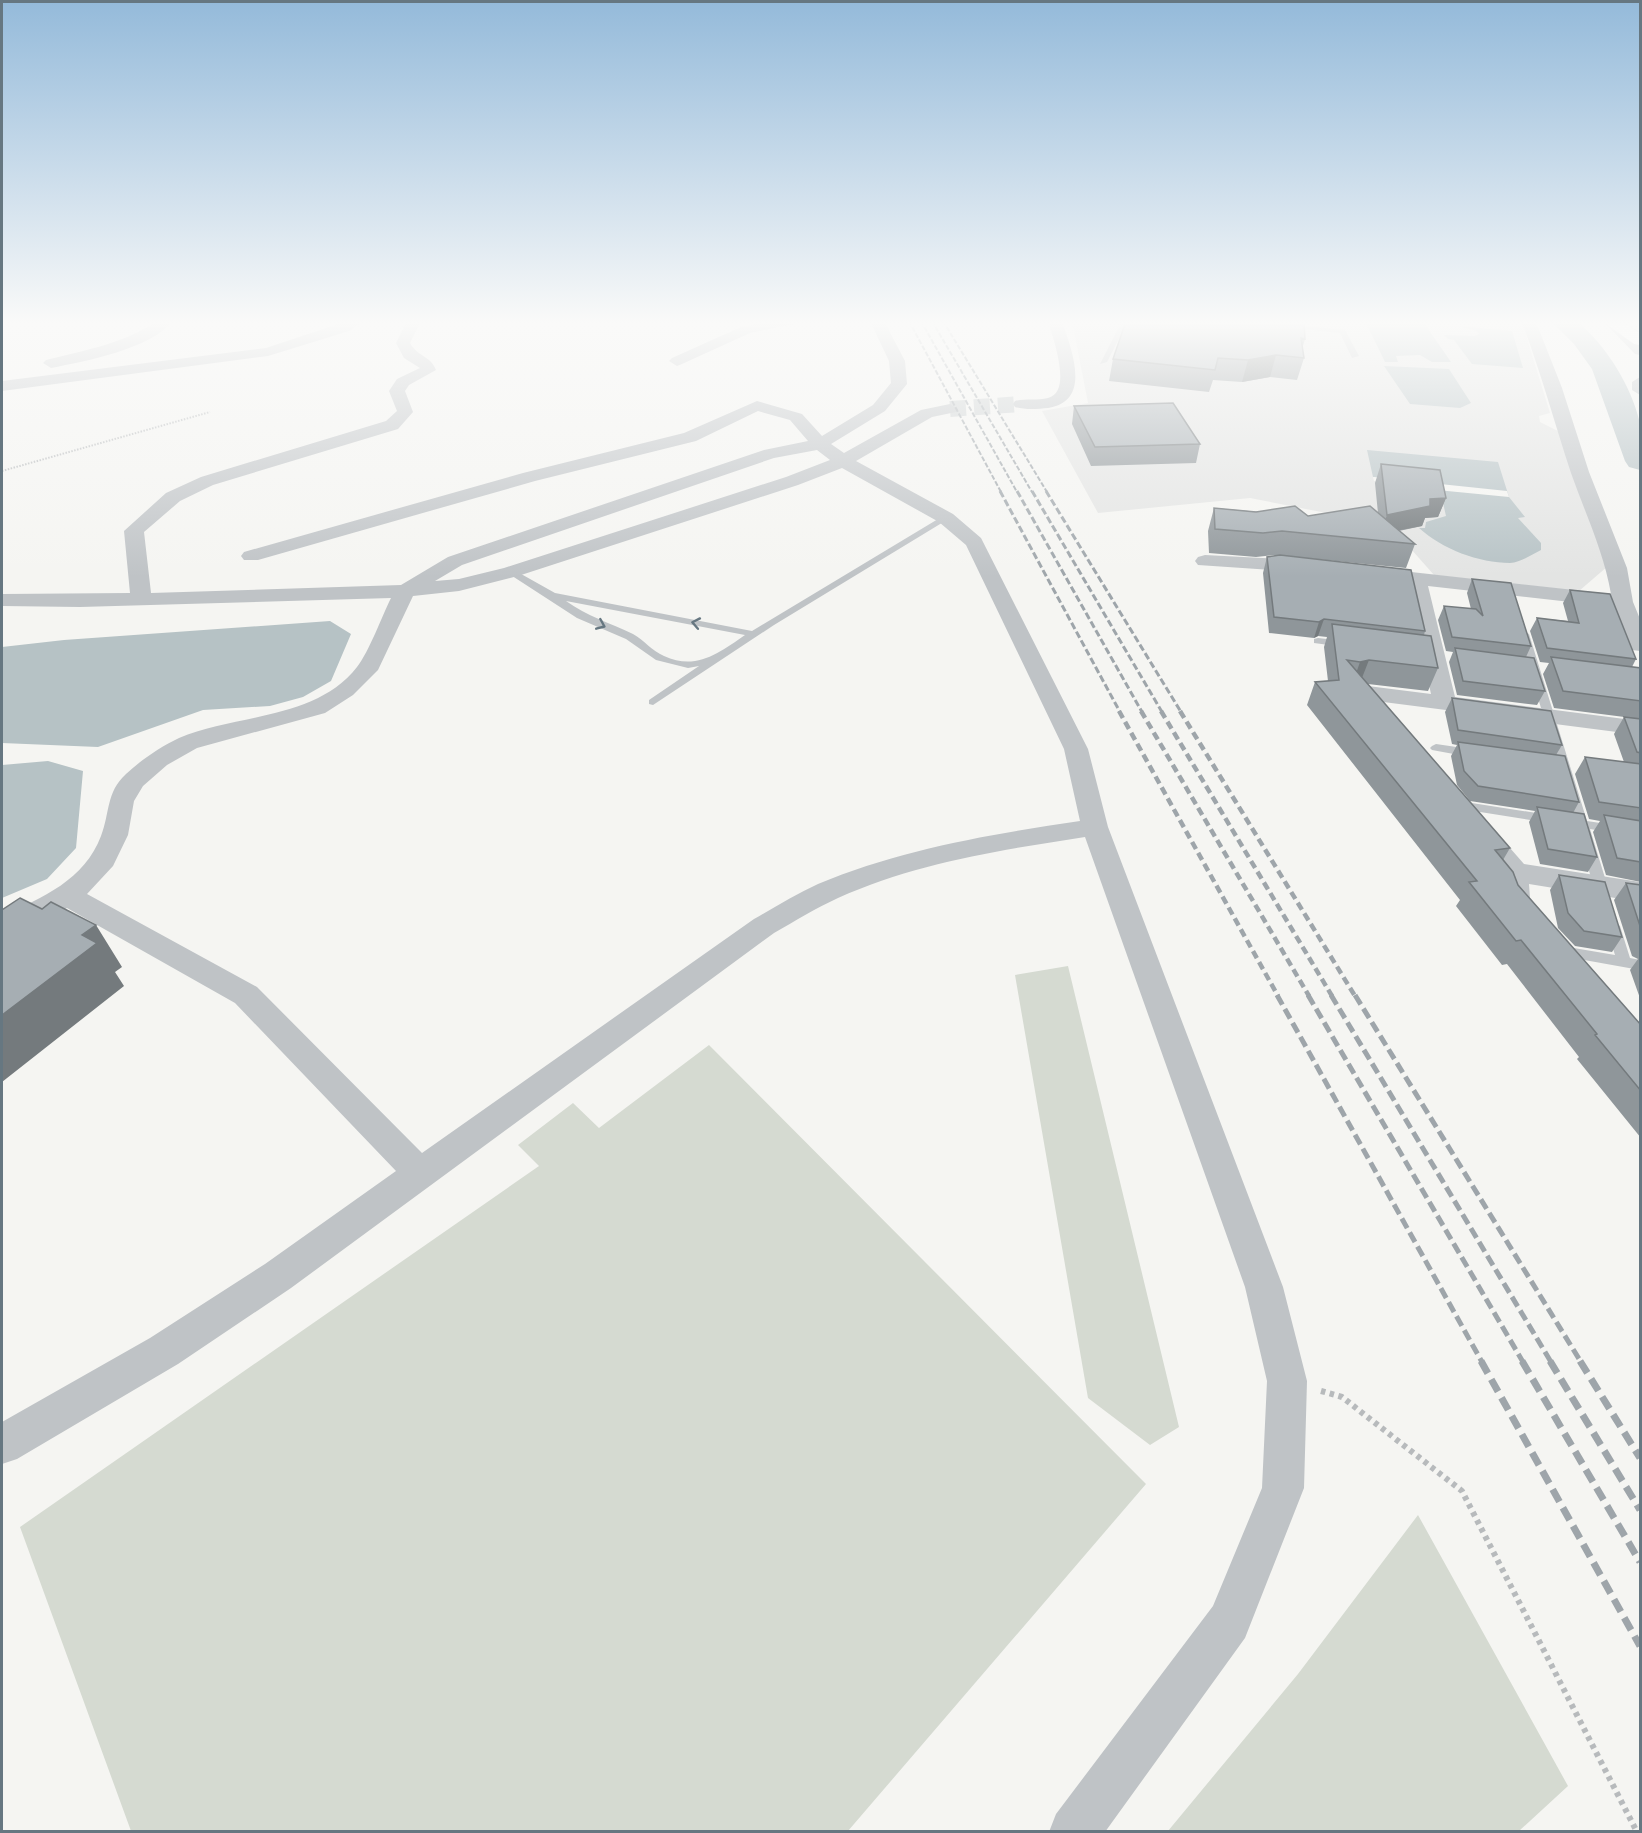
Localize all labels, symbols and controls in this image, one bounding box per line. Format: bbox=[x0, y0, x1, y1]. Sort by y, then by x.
one-way arrow bbox=[691, 617, 701, 630]
one-way arrow bbox=[595, 618, 606, 630]

